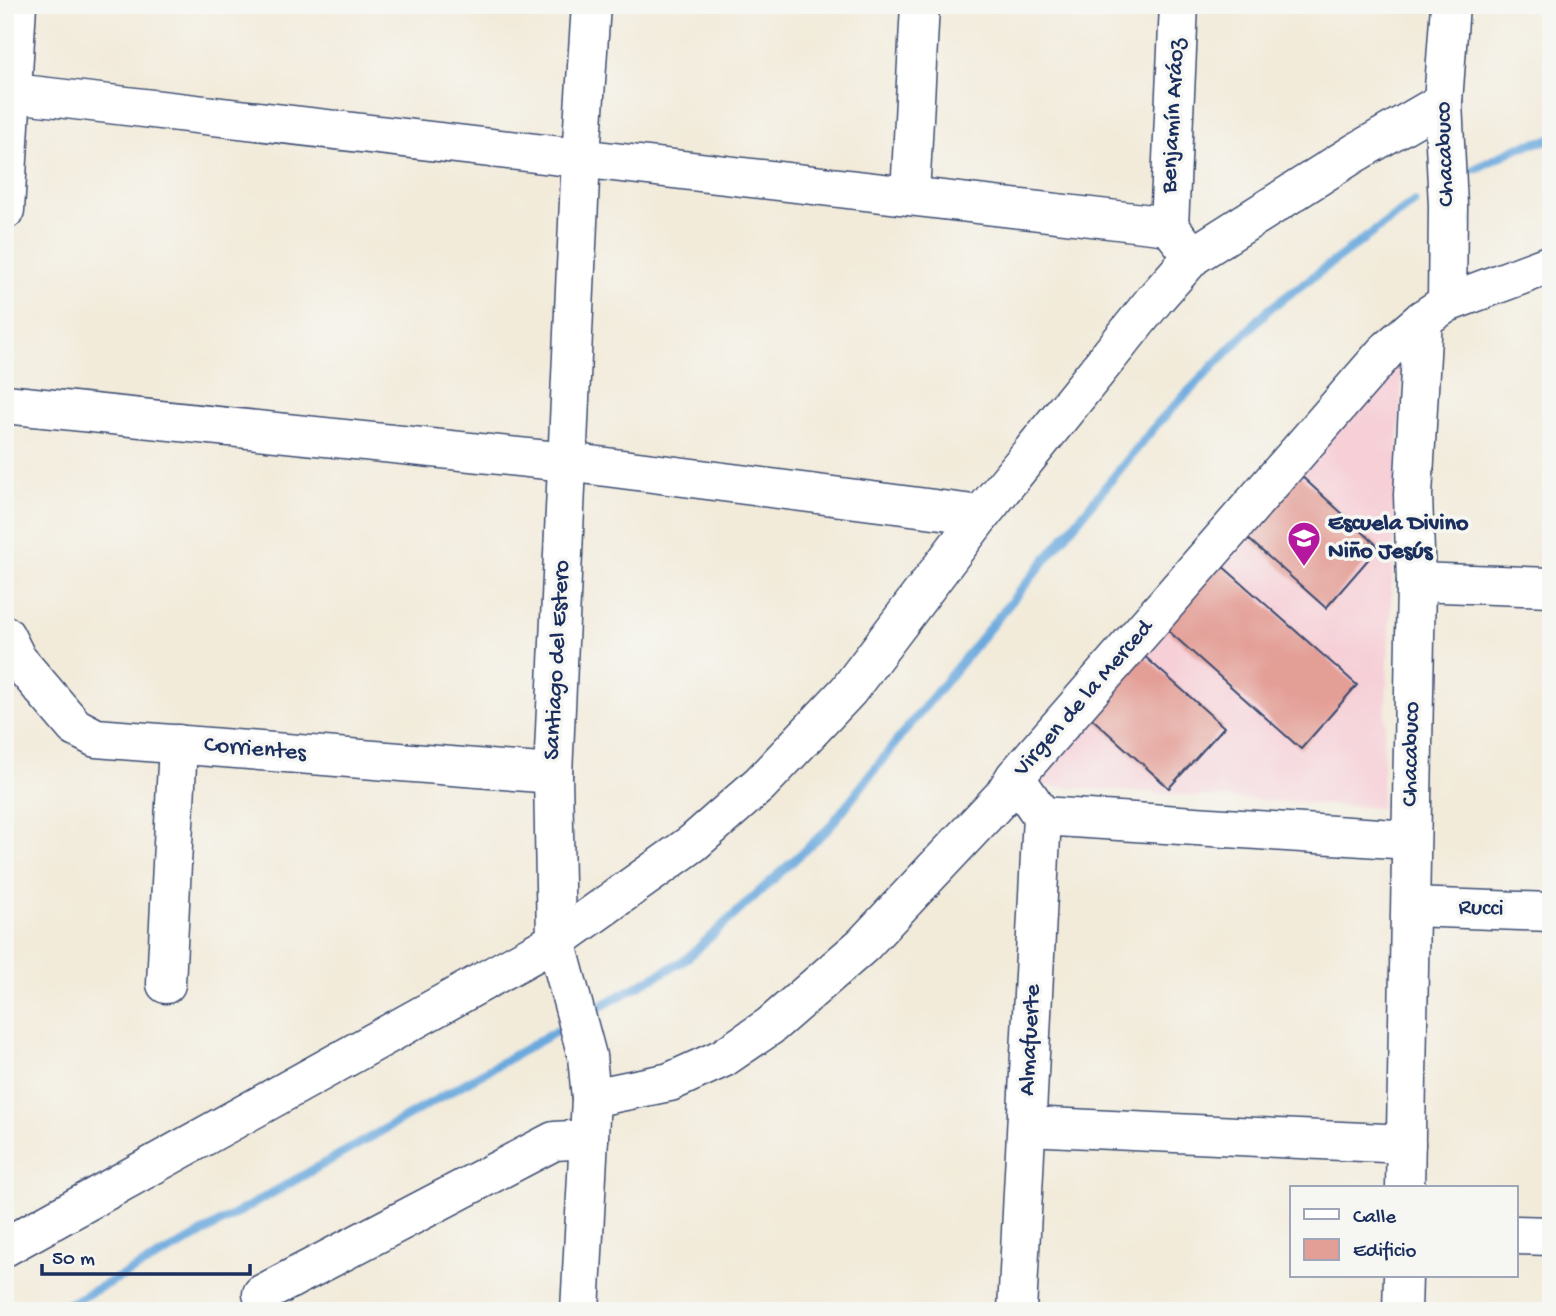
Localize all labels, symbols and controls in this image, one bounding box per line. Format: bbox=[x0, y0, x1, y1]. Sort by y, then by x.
street label: Benjamín Aráoz bbox=[1155, 37, 1193, 195]
street label: Chacabuco bbox=[1430, 101, 1462, 207]
place label: Escuela Divino Niño Jesús bbox=[1328, 510, 1469, 567]
school or university icon: Escuela Divino Niño Jesús bbox=[1285, 519, 1323, 568]
street label: Santiago del Estero bbox=[538, 559, 578, 761]
street label: Virgen de la Merced bbox=[1007, 613, 1161, 784]
street label: Chacabuco bbox=[1397, 701, 1427, 807]
street label: Corrientes bbox=[203, 731, 308, 769]
street label: Rucci bbox=[1458, 894, 1504, 924]
street label: Almafuerte bbox=[1014, 983, 1048, 1096]
legend bbox=[1290, 1186, 1518, 1278]
text: Calle bbox=[1353, 1206, 1397, 1231]
scale bar bbox=[42, 1232, 250, 1276]
text: Edificio bbox=[1353, 1240, 1417, 1265]
text: 50 m bbox=[52, 1248, 95, 1273]

